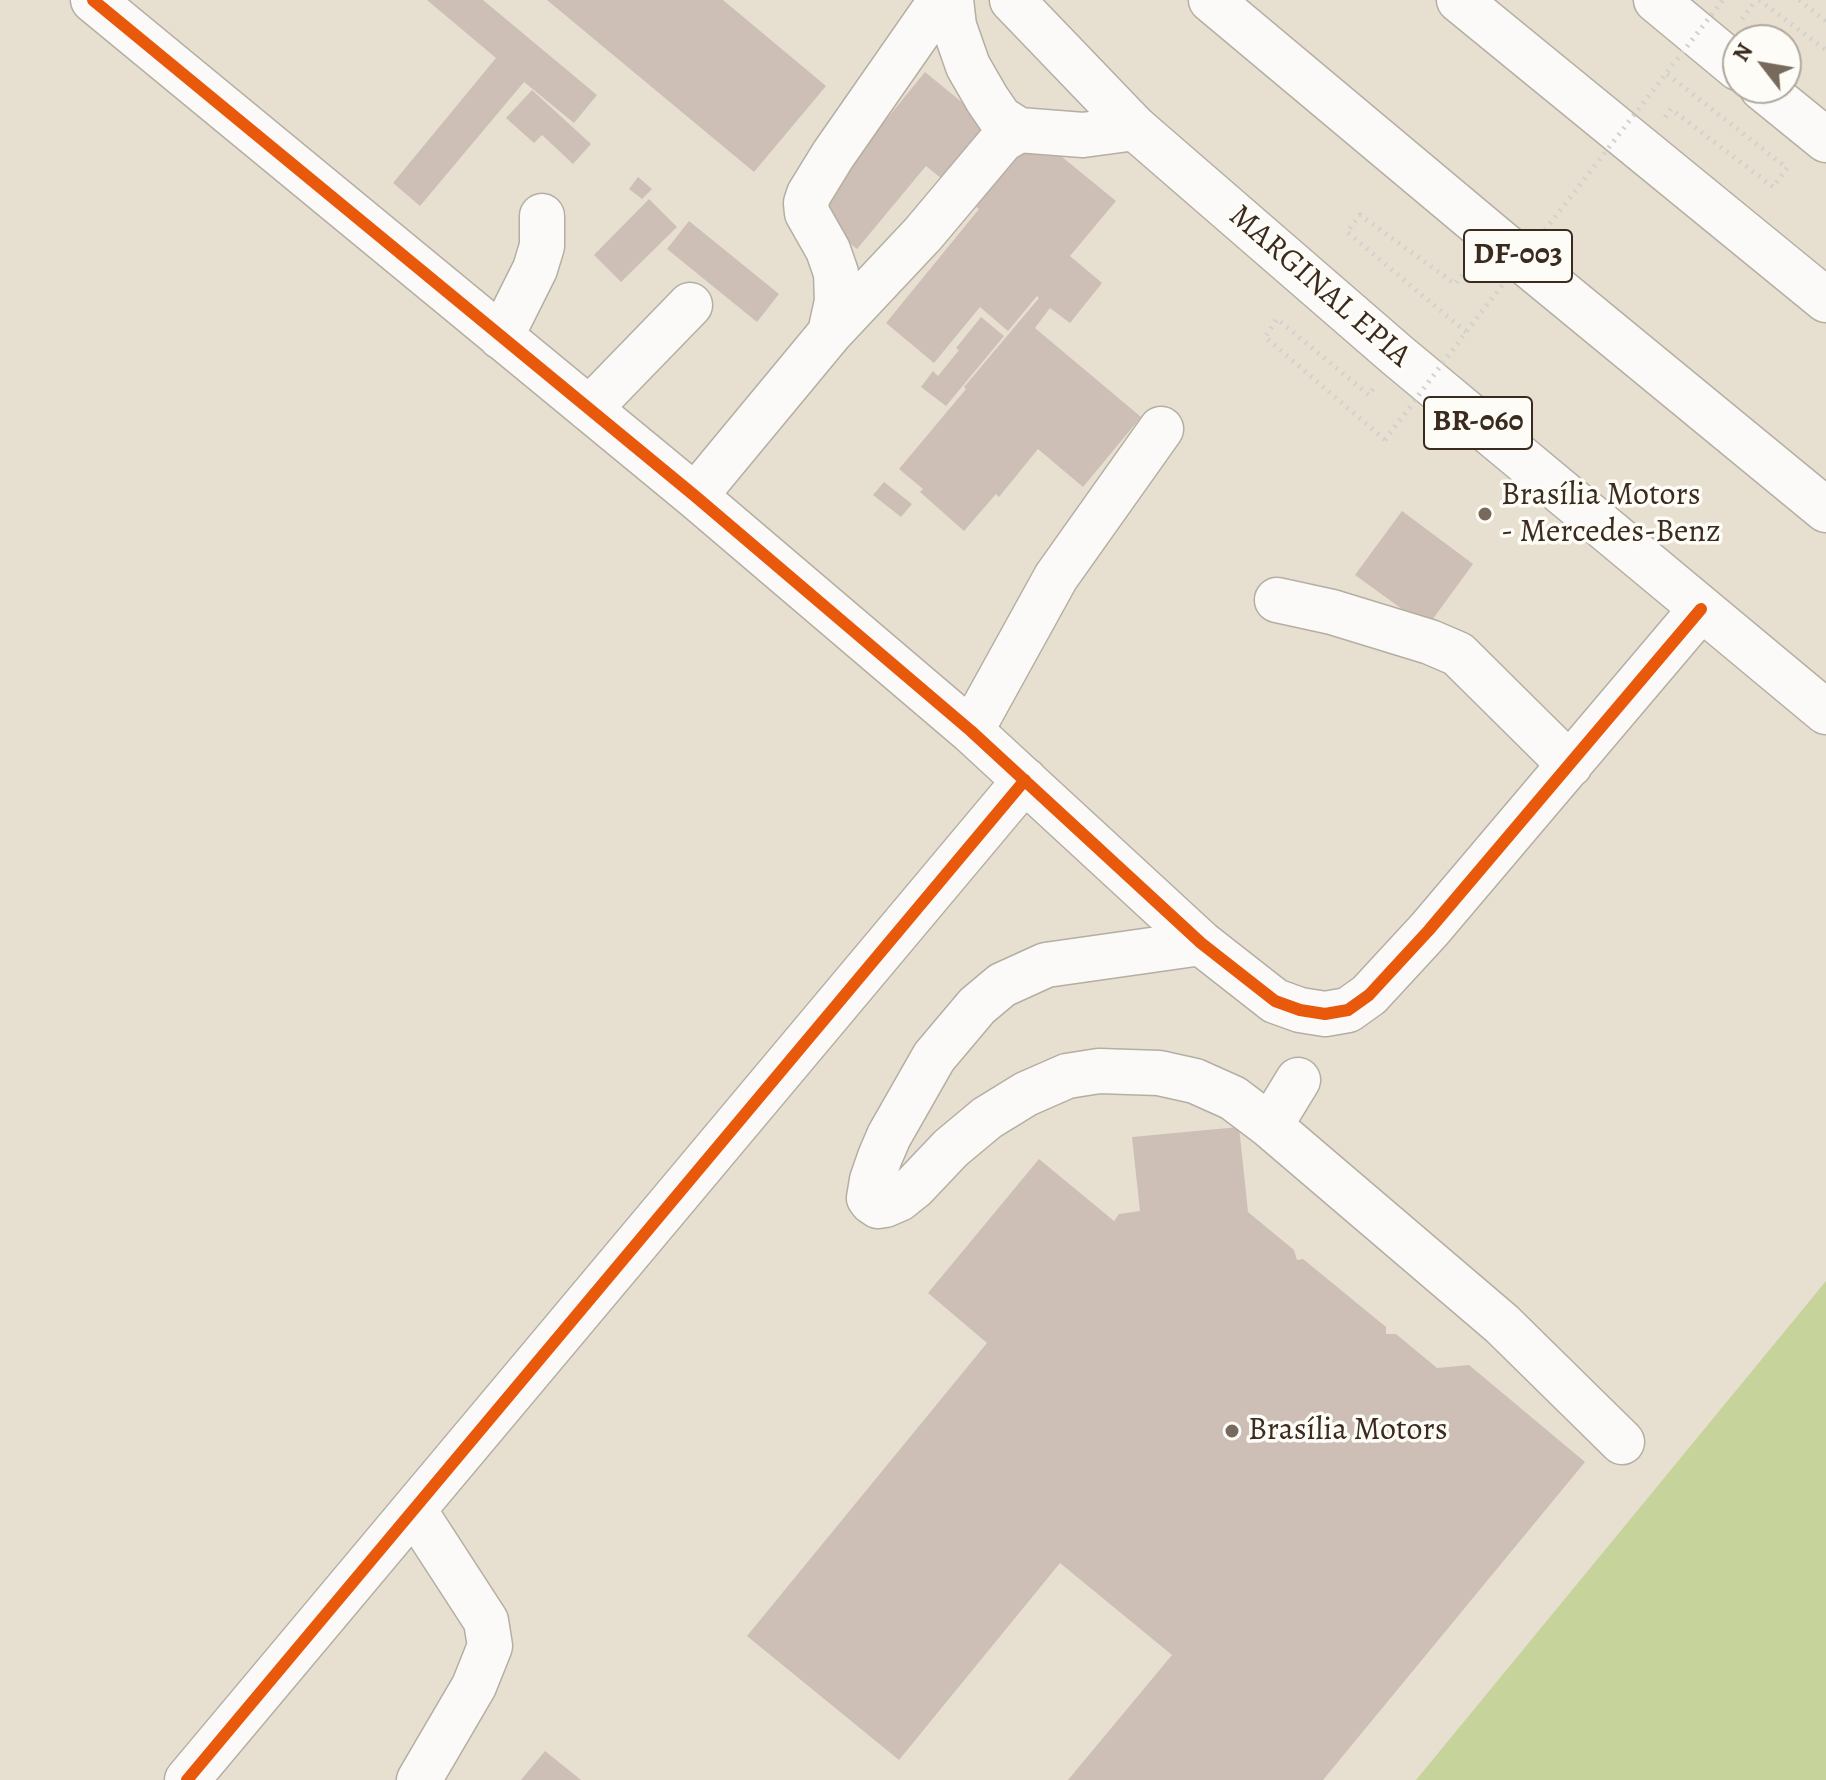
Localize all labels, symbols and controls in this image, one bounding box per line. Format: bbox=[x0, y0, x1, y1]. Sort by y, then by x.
north arrow bbox=[1722, 24, 1802, 104]
text: N bbox=[1726, 38, 1760, 67]
street label: MARGINAL EPIA bbox=[1220, 198, 1418, 376]
road number: DF-003 bbox=[1464, 230, 1572, 282]
road number: BR-060 bbox=[1424, 397, 1532, 449]
place label: Brasília Motors - Mercedes-Benz bbox=[1501, 477, 1721, 552]
marker: Brasília Motors - Mercedes-Benz bbox=[1476, 505, 1494, 523]
place label: Brasília Motors bbox=[1248, 1412, 1448, 1450]
marker: Brasília Motors bbox=[1223, 1422, 1241, 1440]

